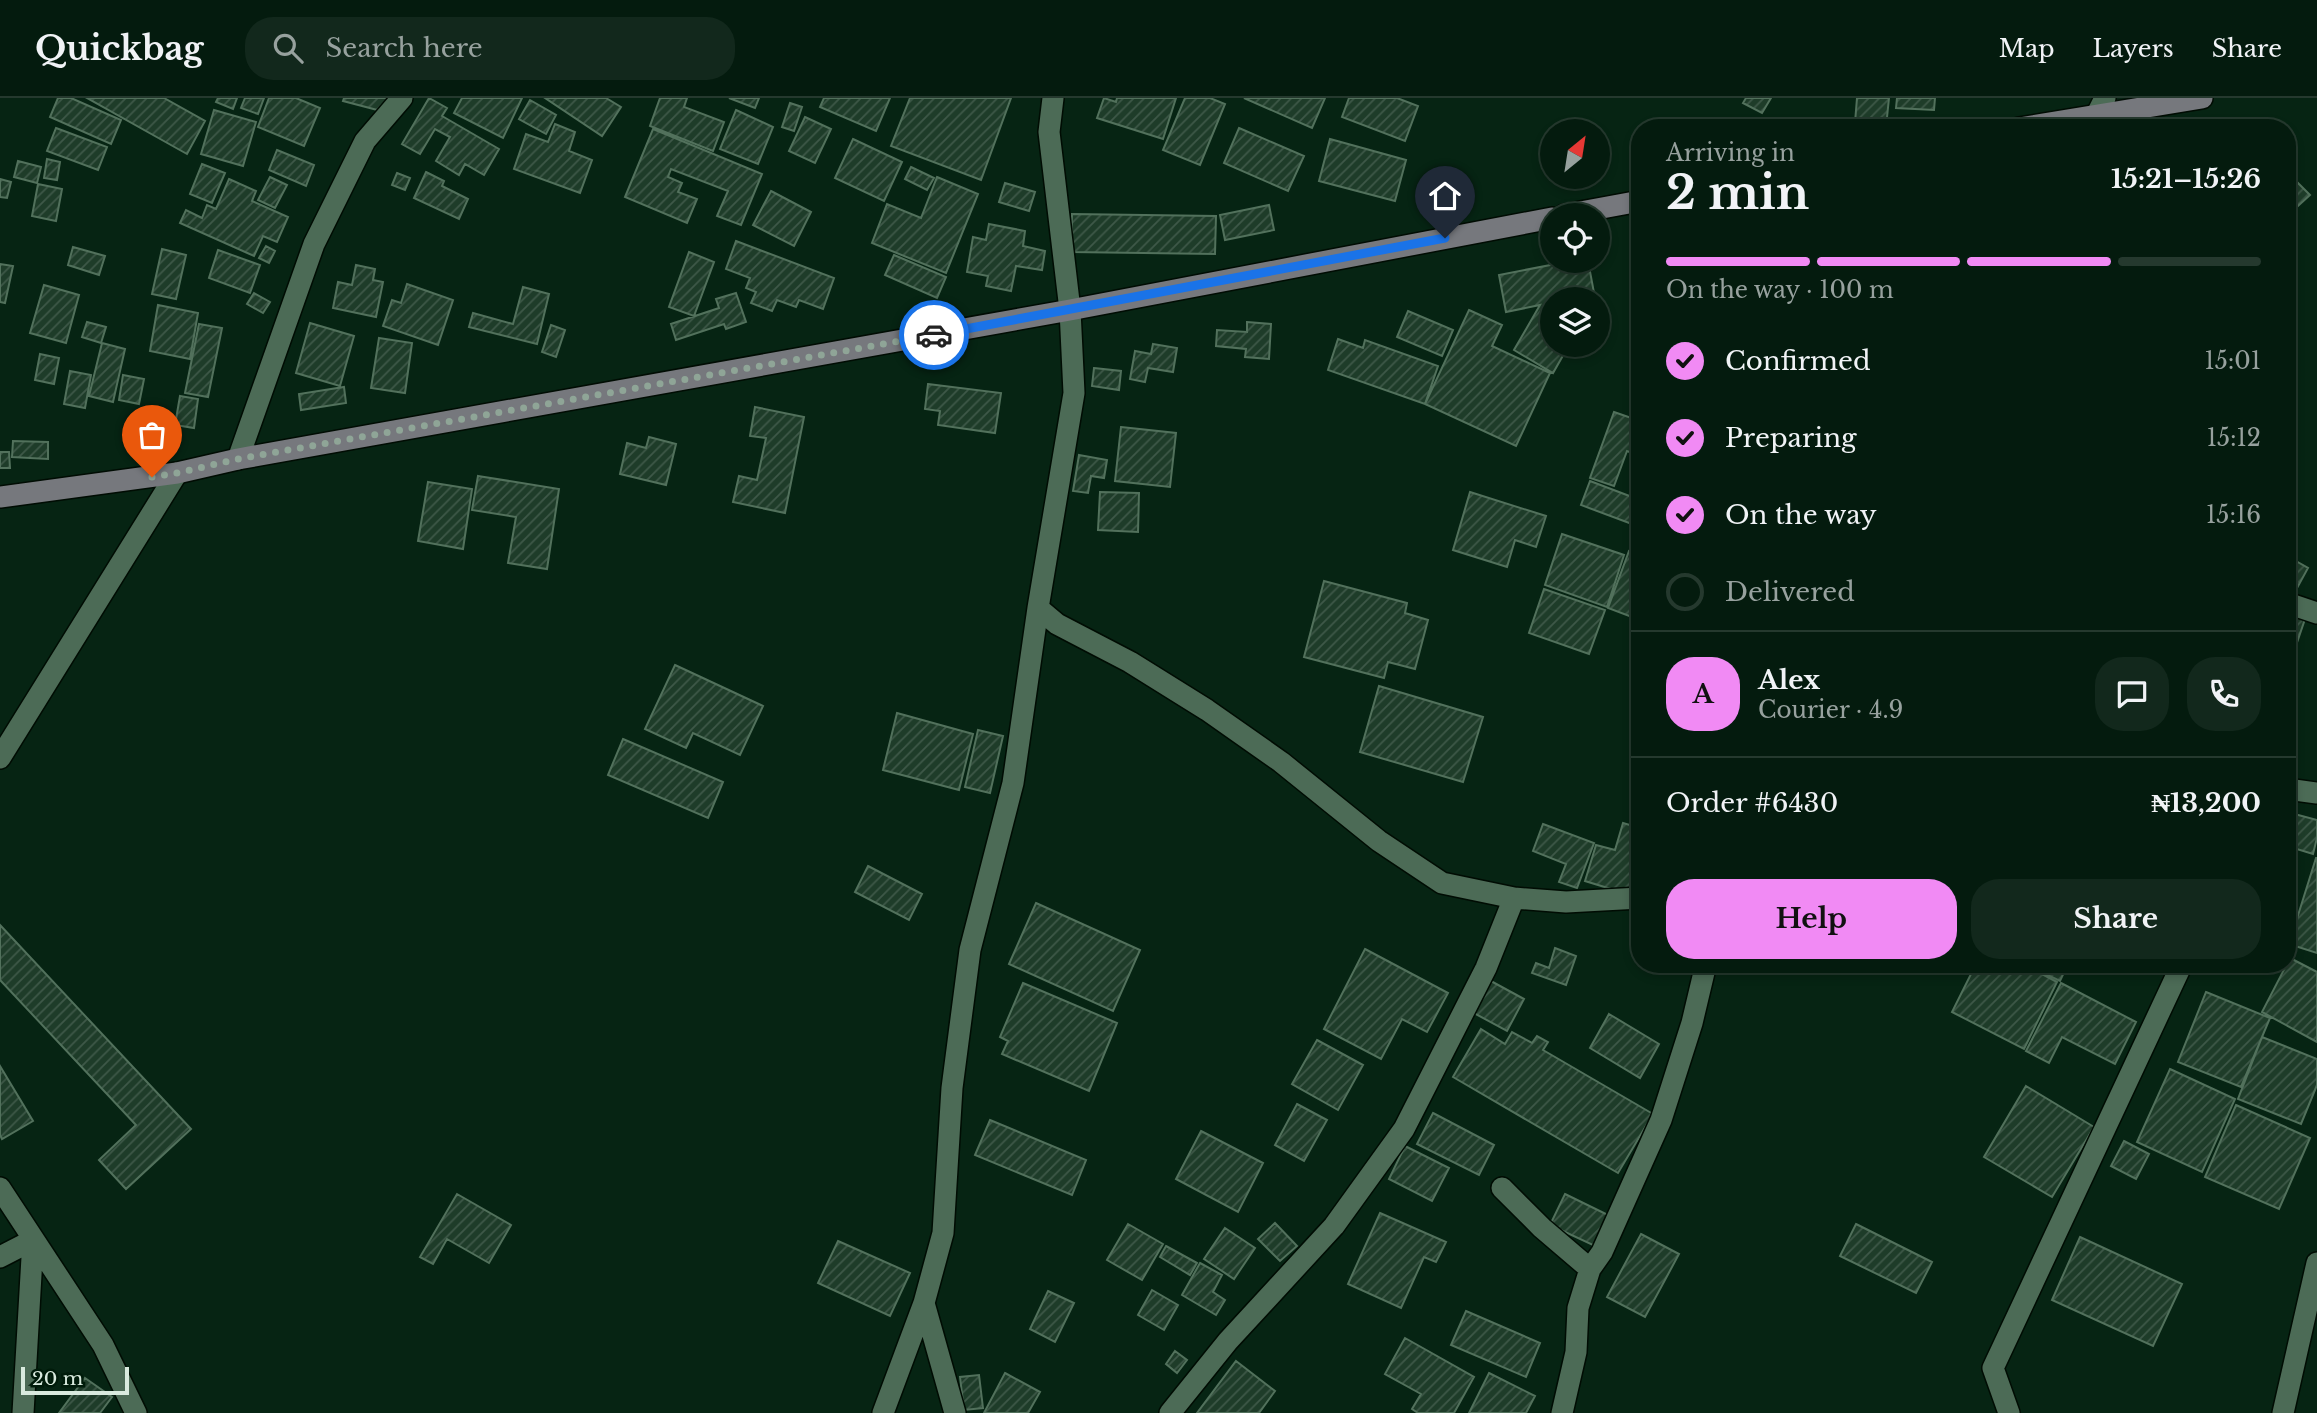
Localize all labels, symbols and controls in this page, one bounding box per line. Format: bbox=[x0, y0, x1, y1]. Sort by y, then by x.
search box bbox=[245, 17, 735, 80]
text: Quickbag bbox=[35, 28, 203, 69]
icon: search bbox=[269, 29, 307, 67]
text: Search here bbox=[325, 32, 483, 64]
text: Map bbox=[1999, 34, 2055, 63]
text: Layers bbox=[2093, 34, 2174, 63]
text: Share bbox=[2212, 34, 2282, 63]
north arrow bbox=[1540, 119, 1610, 189]
map controls bbox=[1540, 119, 1610, 357]
text: Arriving in bbox=[1666, 139, 1795, 167]
text: 15:21–15:26 bbox=[2111, 163, 2261, 195]
text: 2 min bbox=[1666, 164, 1809, 221]
pin bbox=[1415, 166, 1475, 238]
icon: home bbox=[1426, 177, 1464, 215]
button: locate bbox=[1540, 203, 1610, 273]
text: On the way · 100 m bbox=[1666, 276, 1894, 304]
button: layers bbox=[1540, 287, 1610, 357]
courier bbox=[899, 300, 969, 370]
icon: car bbox=[915, 316, 953, 354]
icon: check bbox=[1666, 342, 1704, 380]
text: Confirmed bbox=[1725, 345, 1870, 377]
text: 15:01 bbox=[2204, 347, 2261, 375]
pin bbox=[122, 405, 182, 477]
icon: bag bbox=[133, 416, 171, 454]
icon: check bbox=[1666, 419, 1704, 457]
text: Preparing bbox=[1725, 422, 1857, 454]
text: 15:12 bbox=[2207, 424, 2261, 452]
icon: check bbox=[1666, 496, 1704, 534]
text: On the way bbox=[1725, 499, 1877, 531]
text: 15:16 bbox=[2206, 501, 2261, 529]
text: Delivered bbox=[1725, 576, 1855, 608]
button: chat bbox=[2095, 657, 2169, 731]
button: phone bbox=[2187, 657, 2261, 731]
text: Alex bbox=[1758, 664, 1820, 696]
text: A bbox=[1692, 678, 1714, 710]
text: Courier · 4.9 bbox=[1758, 696, 1903, 724]
text: Order #6430 bbox=[1666, 787, 1838, 819]
text: ₦13,200 bbox=[2151, 787, 2261, 819]
button: Help bbox=[1666, 879, 1957, 959]
button: Share bbox=[1971, 879, 2261, 959]
scale bar bbox=[21, 1364, 130, 1396]
text: 20 m bbox=[32, 1367, 83, 1390]

